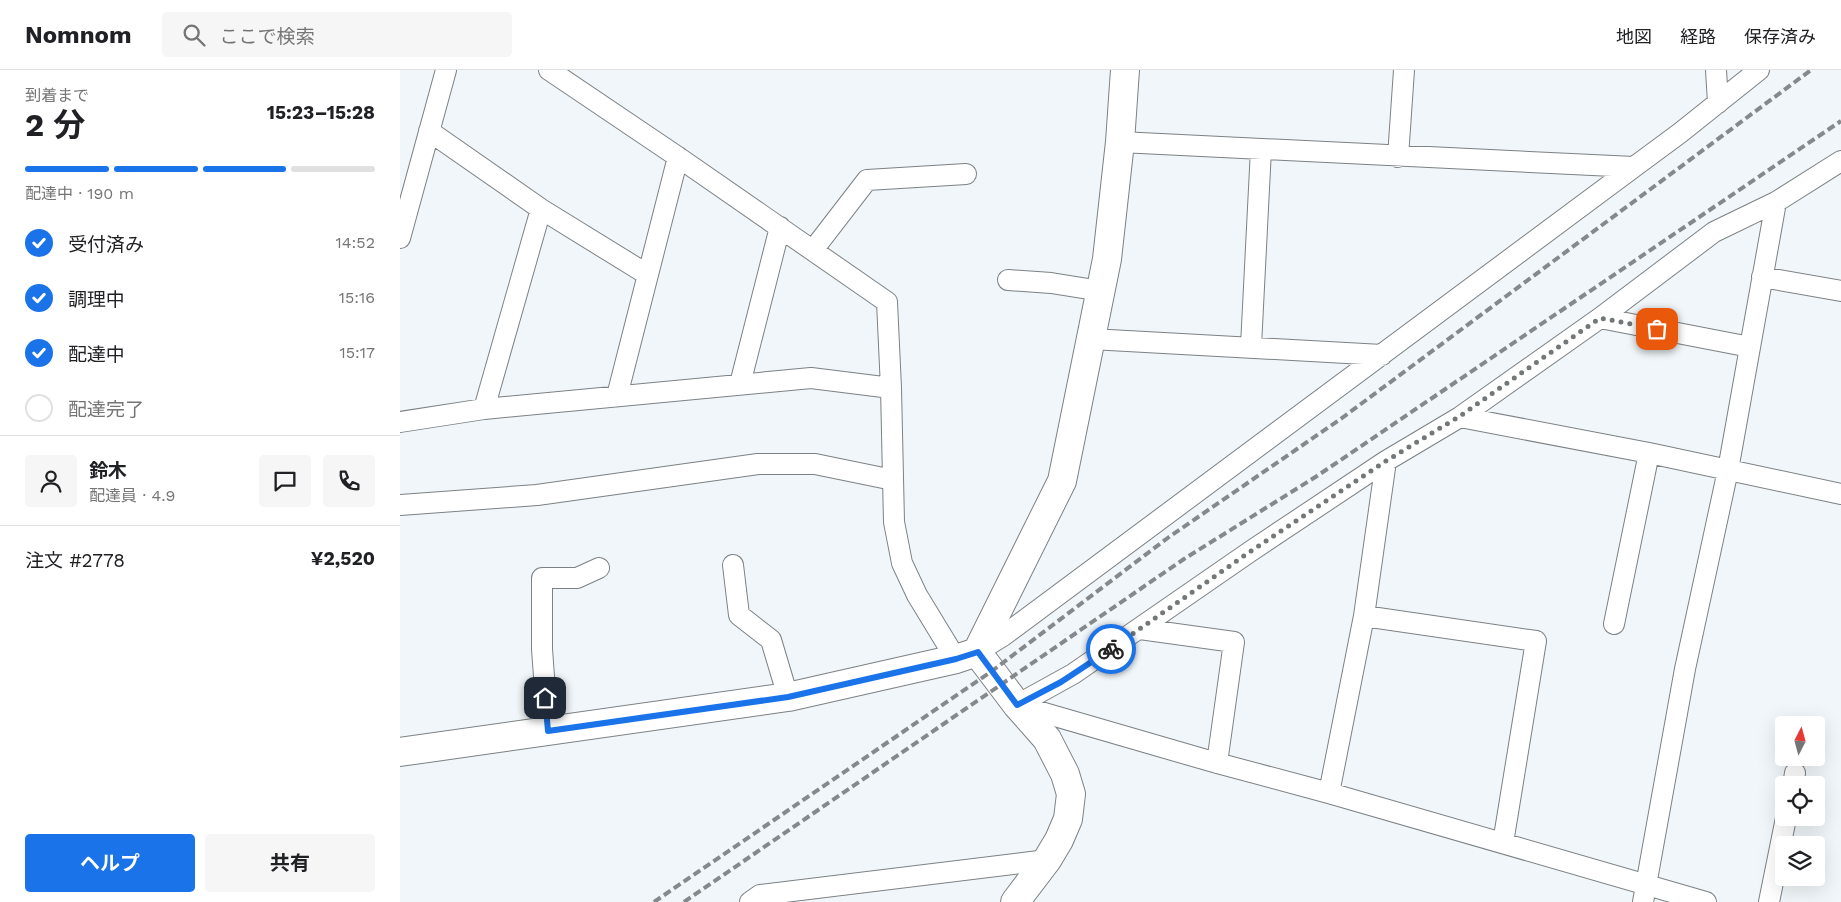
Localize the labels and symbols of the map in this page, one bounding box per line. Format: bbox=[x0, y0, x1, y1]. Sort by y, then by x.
pin bbox=[1636, 308, 1678, 350]
courier bbox=[1086, 624, 1136, 674]
pin bbox=[524, 677, 566, 719]
north arrow bbox=[1775, 716, 1825, 766]

